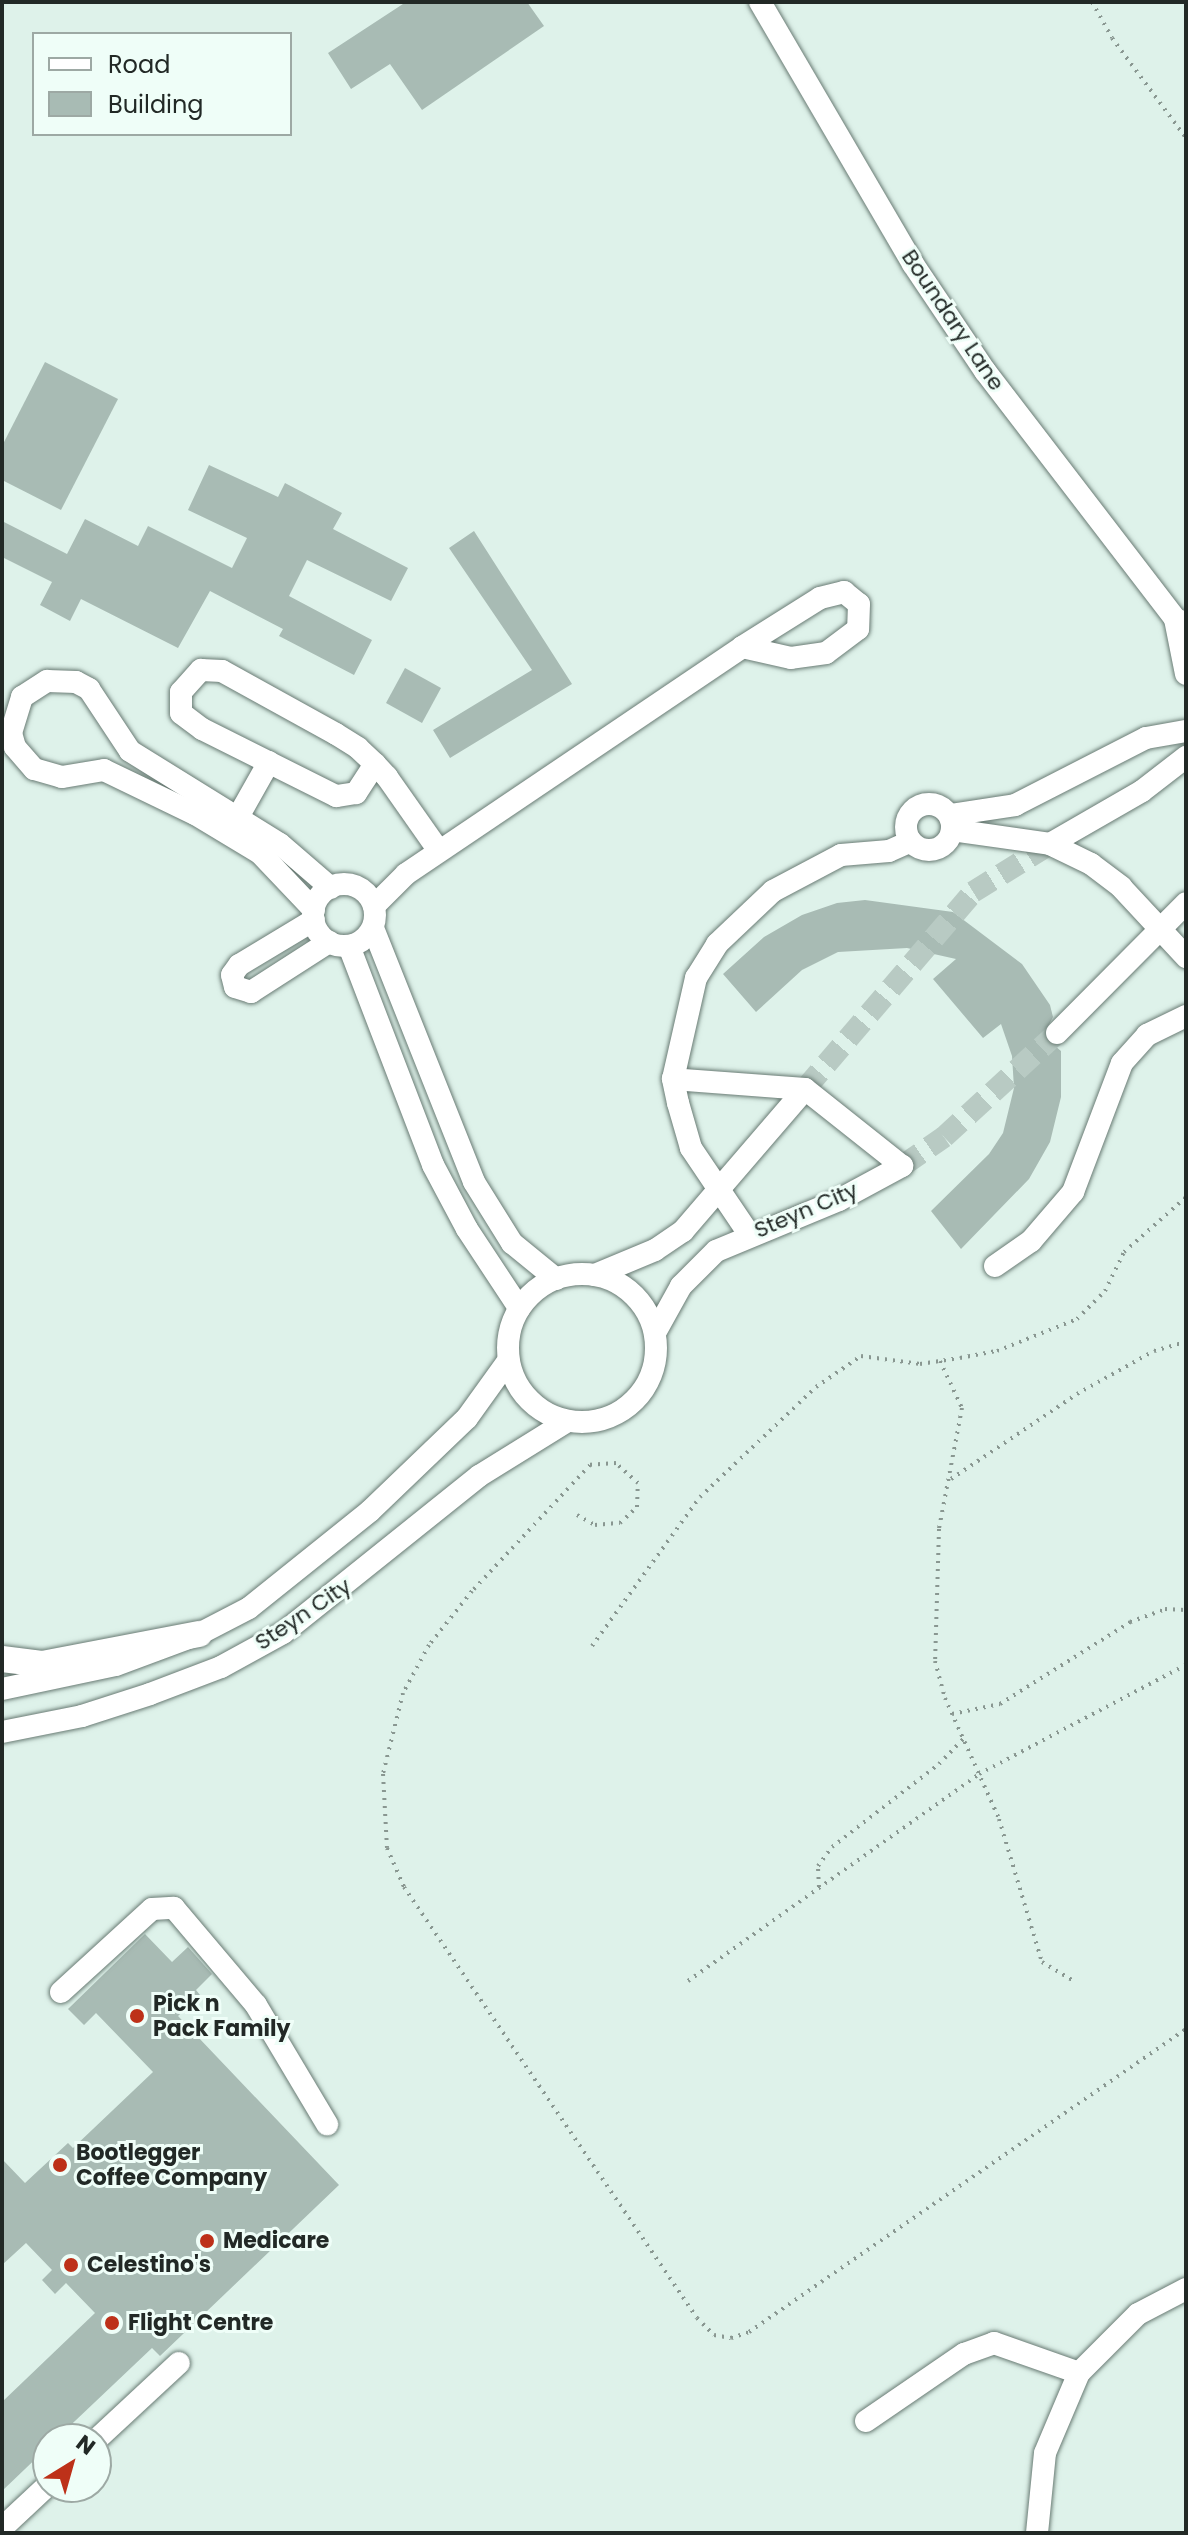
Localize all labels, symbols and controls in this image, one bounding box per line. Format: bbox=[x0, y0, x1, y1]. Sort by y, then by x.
legend bbox=[32, 32, 292, 136]
text: Road bbox=[108, 48, 170, 81]
text: Building bbox=[108, 88, 204, 121]
street label: Boundary Lane bbox=[896, 245, 1010, 395]
street label: Steyn City bbox=[750, 1176, 862, 1244]
street label: Steyn City bbox=[250, 1572, 356, 1656]
place label: Pick n Pack Family bbox=[153, 1990, 290, 2042]
marker: Pick n Pack Family bbox=[128, 2007, 146, 2025]
place label: Bootlegger Coffee Company bbox=[76, 2139, 267, 2190]
marker: Bootlegger Coffee Company bbox=[51, 2156, 69, 2174]
place label: Medicare bbox=[223, 2228, 329, 2254]
marker: Medicare bbox=[198, 2232, 216, 2250]
place label: Celestino's bbox=[87, 2252, 211, 2278]
marker: Celestino's bbox=[62, 2256, 80, 2274]
place label: Flight Centre bbox=[128, 2310, 273, 2336]
marker: Flight Centre bbox=[103, 2314, 121, 2332]
north arrow bbox=[32, 2423, 112, 2503]
text: N bbox=[70, 2428, 101, 2462]

